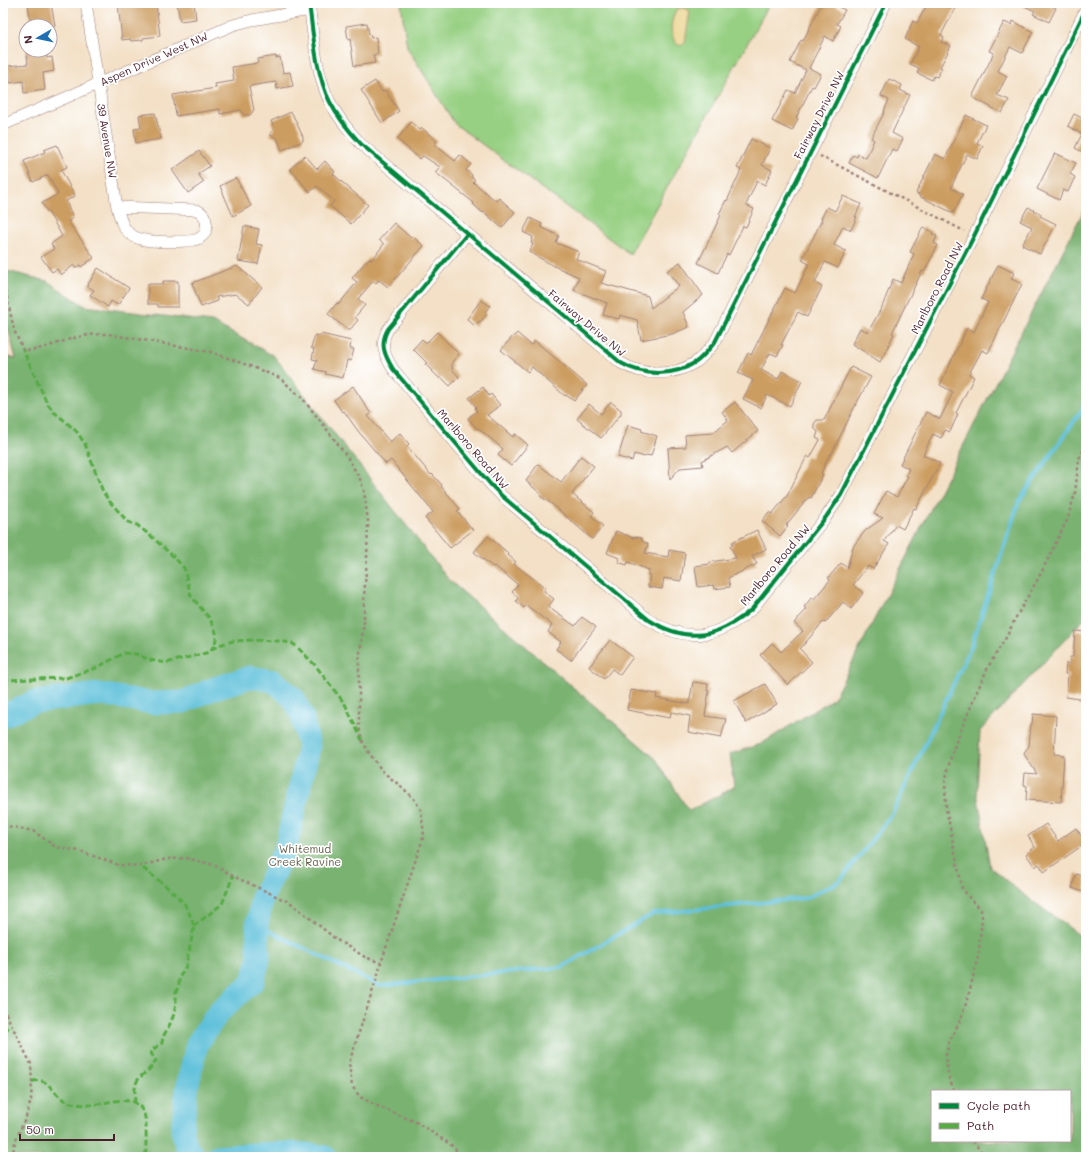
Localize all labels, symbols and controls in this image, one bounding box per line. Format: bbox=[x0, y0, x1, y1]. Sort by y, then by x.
north arrow bbox=[18, 18, 58, 58]
street label: Aspen Drive West NW bbox=[97, 28, 210, 89]
text: N bbox=[20, 34, 36, 45]
street label: Fairway Drive NW bbox=[790, 68, 847, 161]
street label: 39 Avenue NW bbox=[94, 102, 121, 180]
street label: Marlboro Road NW bbox=[907, 239, 966, 336]
street label: Fairway Drive NW bbox=[545, 286, 629, 360]
street label: Marlboro Road NW bbox=[434, 405, 512, 492]
street label: Marlboro Road NW bbox=[736, 521, 813, 608]
park label: Whitemud Creek Ravine bbox=[269, 841, 341, 869]
legend bbox=[931, 1090, 1071, 1142]
text: Cycle path bbox=[967, 1097, 1030, 1113]
scale bar bbox=[20, 1116, 114, 1142]
text: Path bbox=[967, 1117, 994, 1133]
text: 50 m bbox=[26, 1121, 54, 1137]

